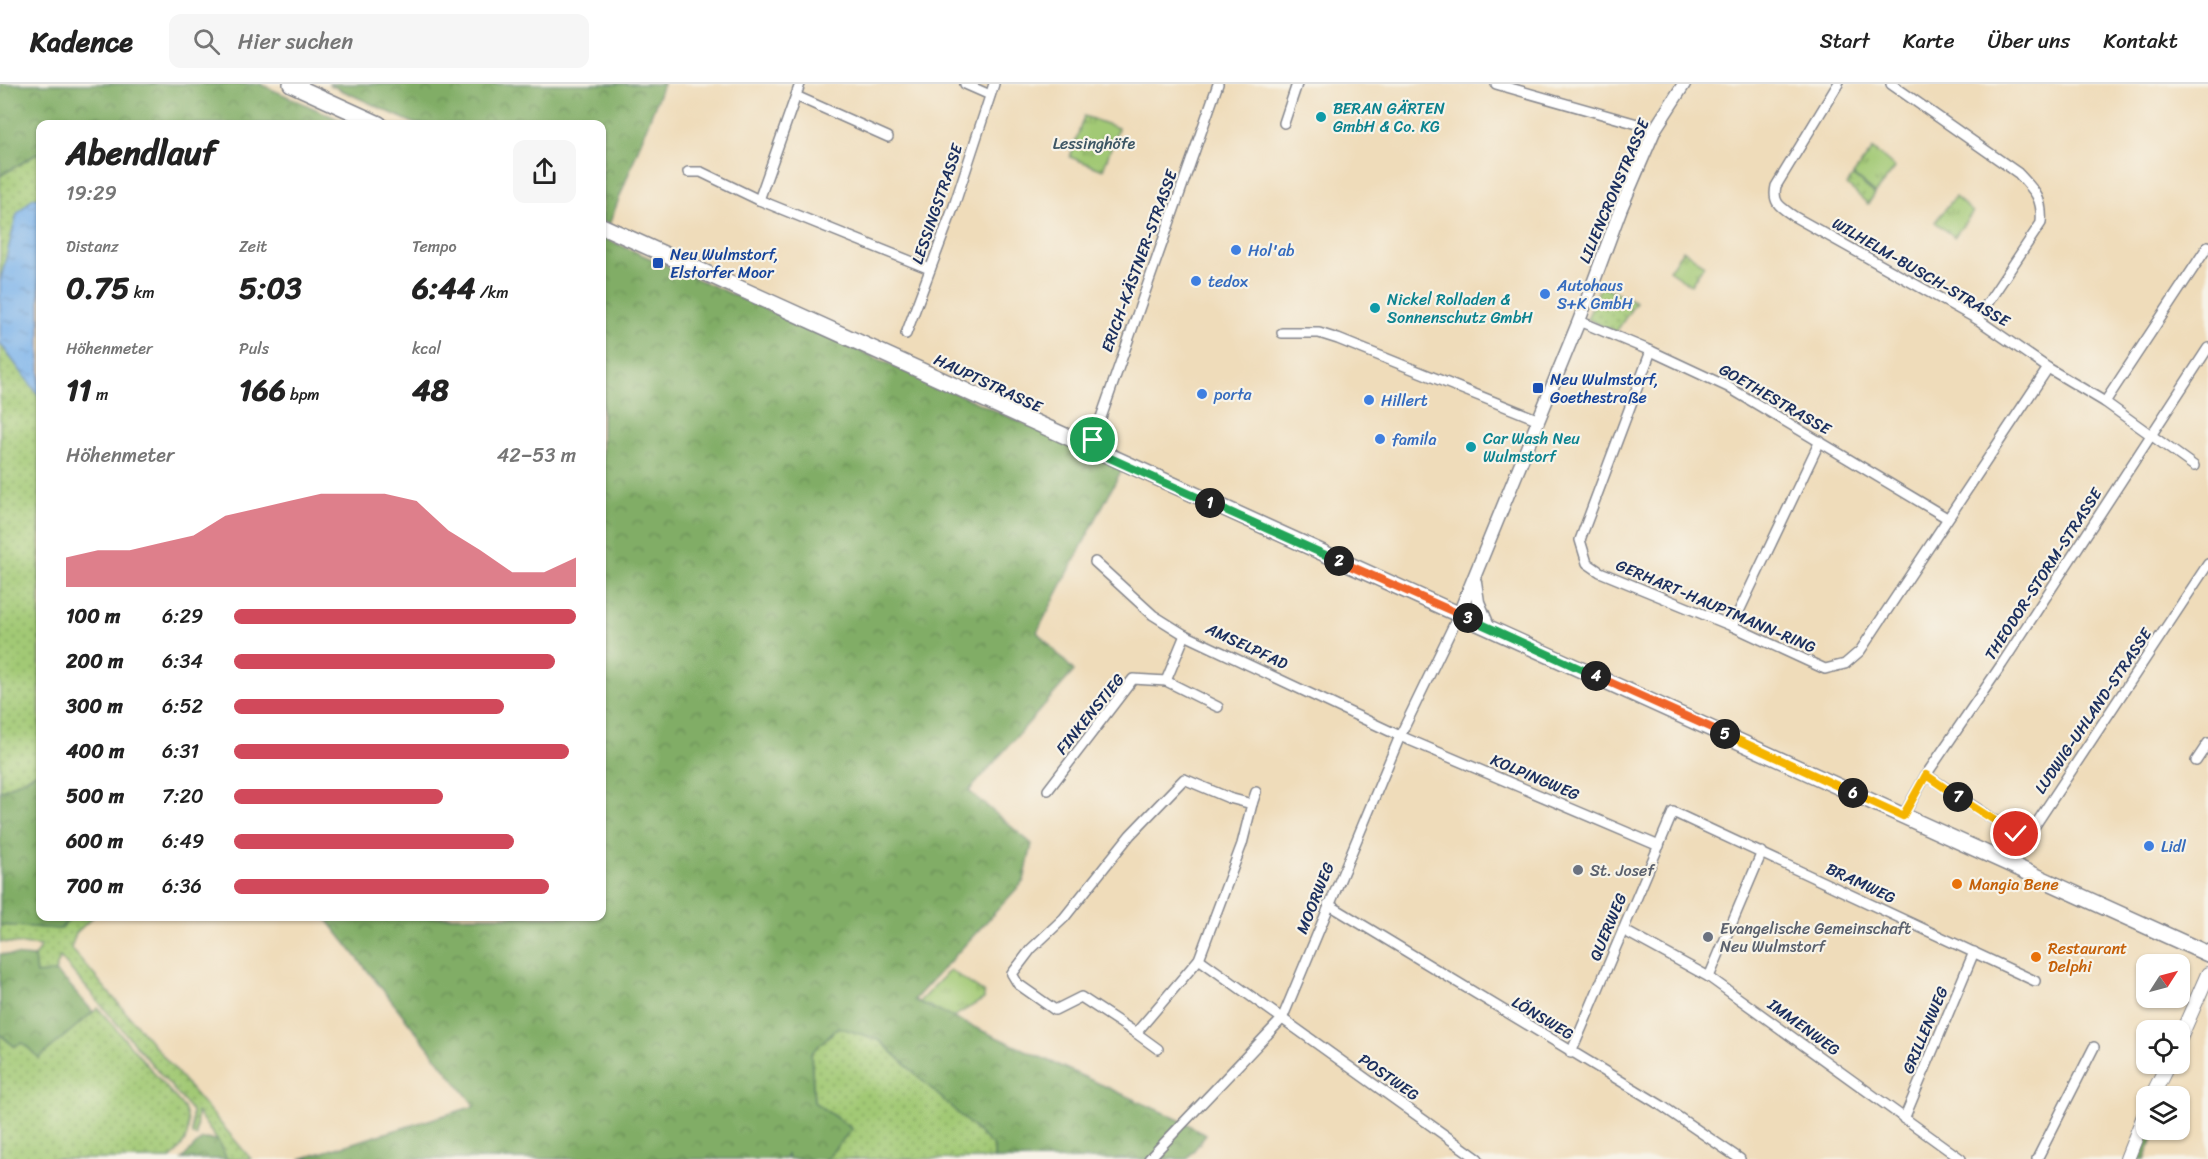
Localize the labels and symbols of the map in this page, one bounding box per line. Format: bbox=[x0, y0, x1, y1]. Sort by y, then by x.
place label: BERAN GÄRTEN GmbH & Co. KG bbox=[1333, 94, 1445, 141]
marker: BERAN GÄRTEN GmbH & Co. KG bbox=[1314, 110, 1328, 124]
street label: LILIENCRONSTRASSE bbox=[1570, 113, 1658, 268]
park label: Lessinghöfe bbox=[1053, 129, 1136, 158]
street label: LESSINGSTRASSE bbox=[903, 139, 972, 268]
street label: ERICH-KÄSTNER-STRASSE bbox=[1092, 165, 1186, 356]
street label: WILHELM-BUSCH-STRASSE bbox=[1826, 209, 2016, 335]
place label: Hol'ab bbox=[1248, 236, 1295, 265]
place label: Neu Wulmstorf, Elstorfer Moor bbox=[670, 240, 779, 287]
marker: Hol'ab bbox=[1229, 243, 1243, 257]
marker: Neu Wulmstorf, Elstorfer Moor bbox=[651, 256, 665, 270]
place label: tedox bbox=[1208, 267, 1249, 296]
place label: Autohaus S+K GmbH bbox=[1556, 271, 1634, 318]
marker: tedox bbox=[1189, 274, 1203, 288]
place label: Nickel Rolladen & Sonnenschutz GmbH bbox=[1387, 285, 1533, 332]
marker: Autohaus S+K GmbH bbox=[1538, 287, 1552, 301]
marker: Nickel Rolladen & Sonnenschutz GmbH bbox=[1368, 301, 1382, 315]
street label: HAUPTSTRASSE bbox=[929, 345, 1048, 421]
street label: GOETHESTRASSE bbox=[1713, 355, 1838, 443]
place label: Neu Wulmstorf, Goethestraße bbox=[1550, 365, 1659, 412]
place label: porta bbox=[1213, 380, 1253, 409]
marker: Neu Wulmstorf, Goethestraße bbox=[1531, 381, 1545, 395]
place label: Hillert bbox=[1381, 386, 1428, 415]
marker: porta bbox=[1195, 387, 1209, 401]
marker: Hillert bbox=[1362, 393, 1376, 407]
pin bbox=[1067, 414, 1118, 465]
place label: Car Wash Neu Wulmstorf bbox=[1483, 424, 1580, 471]
place label: famila bbox=[1392, 425, 1436, 454]
marker: famila bbox=[1373, 432, 1387, 446]
marker: Car Wash Neu Wulmstorf bbox=[1464, 440, 1478, 454]
street label: THEODOR-STORM-STRASSE bbox=[1976, 481, 2110, 666]
pin: 1 bbox=[1195, 488, 1225, 518]
pin: 2 bbox=[1324, 546, 1354, 576]
street label: GERHART-HAUPTMANN-RING bbox=[1611, 551, 1821, 661]
pin: 3 bbox=[1453, 603, 1483, 633]
street label: AMSELPFAD bbox=[1200, 614, 1294, 678]
street label: LUDWIG-UHLAND-STRASSE bbox=[2026, 621, 2160, 800]
pin: 4 bbox=[1581, 661, 1611, 691]
street label: FINKENSTIEG bbox=[1048, 667, 1132, 761]
pin: 5 bbox=[1710, 719, 1740, 749]
street label: KOLPINGWEG bbox=[1486, 745, 1584, 809]
pin: 6 bbox=[1838, 778, 1868, 808]
pin: 7 bbox=[1943, 782, 1973, 812]
pin bbox=[1990, 808, 2041, 859]
place label: Lidl bbox=[2161, 832, 2186, 861]
marker: Lidl bbox=[2142, 839, 2156, 853]
street label: BRAMWEG bbox=[1821, 854, 1901, 912]
place label: St. Josef bbox=[1590, 856, 1656, 885]
street label: MOORWEG bbox=[1287, 858, 1343, 938]
marker: St. Josef bbox=[1571, 863, 1585, 877]
place label: Mangia Bene bbox=[1969, 870, 2059, 899]
marker: Mangia Bene bbox=[1950, 877, 1964, 891]
street label: QUERWEG bbox=[1581, 889, 1635, 965]
place label: Evangelische Gemeinschaft Neu Wulmstorf bbox=[1720, 914, 1911, 961]
marker: Evangelische Gemeinschaft Neu Wulmstorf bbox=[1701, 930, 1715, 944]
place label: Restaurant Delphi bbox=[2048, 934, 2127, 981]
marker: Restaurant Delphi bbox=[2029, 950, 2043, 964]
north arrow bbox=[2136, 954, 2190, 1008]
street label: GRILLENWEG bbox=[1894, 982, 1956, 1078]
street label: LÖNSWEG bbox=[1506, 988, 1580, 1048]
street label: IMMENWEG bbox=[1761, 990, 1847, 1064]
street label: POSTWEG bbox=[1352, 1045, 1426, 1109]

